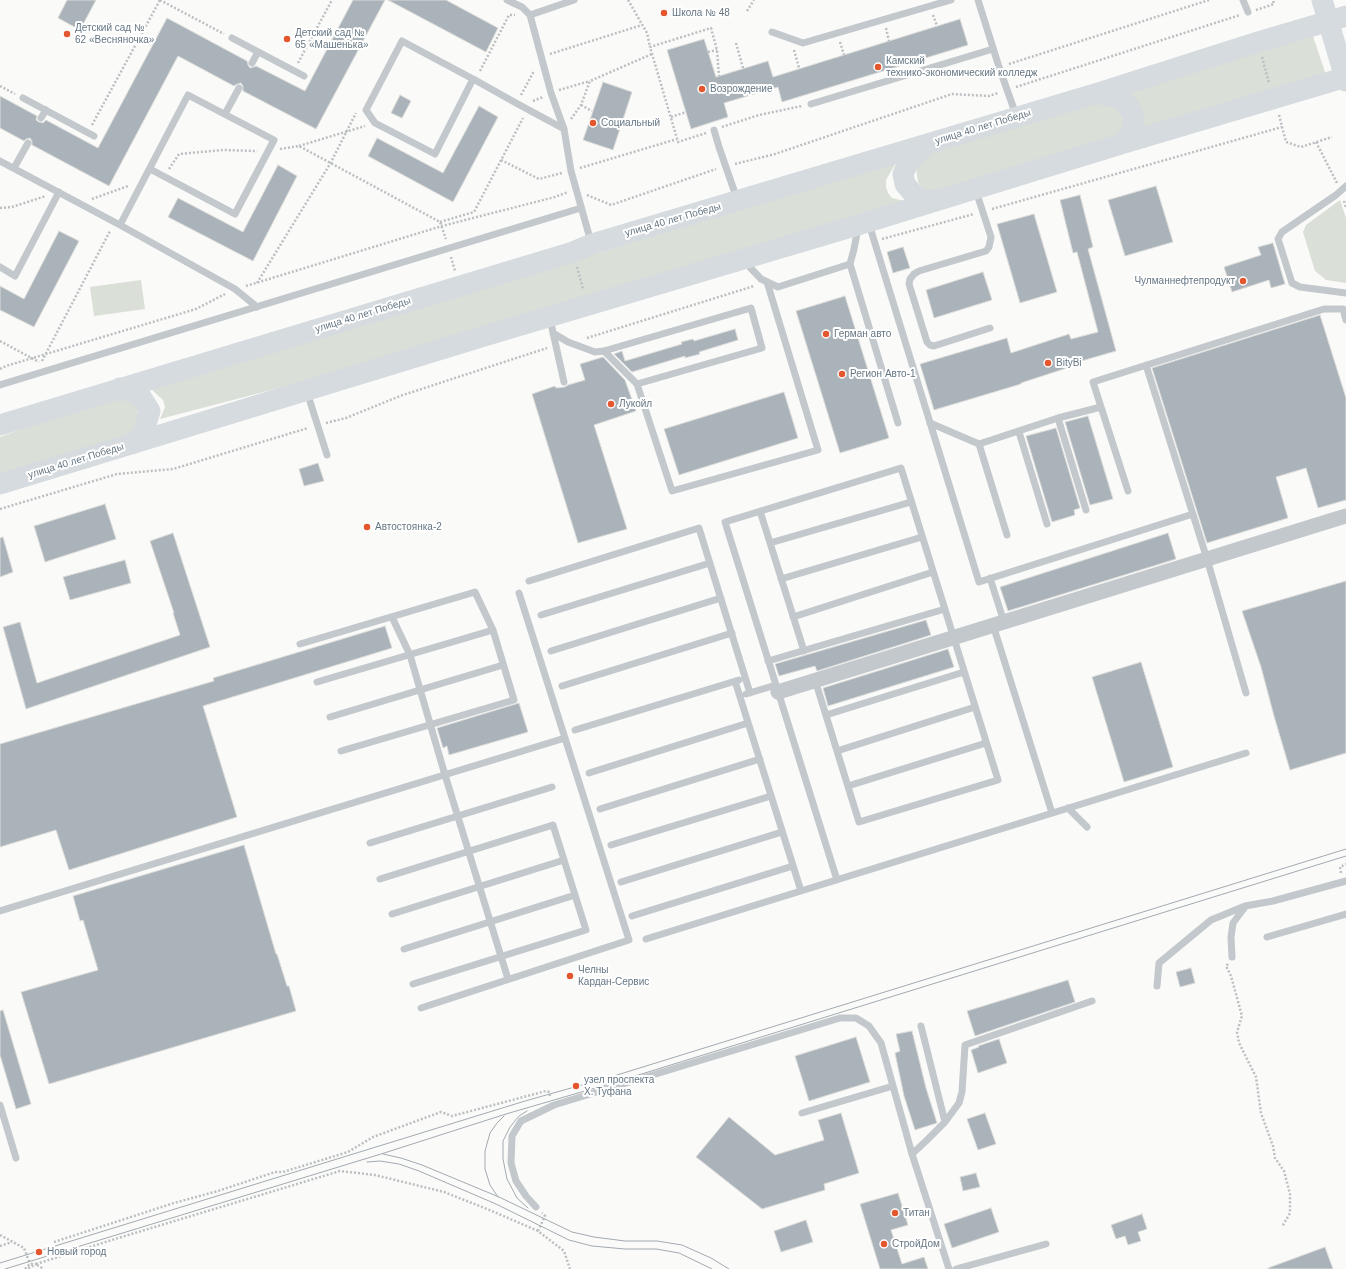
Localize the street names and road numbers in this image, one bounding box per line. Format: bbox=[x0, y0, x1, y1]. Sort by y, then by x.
street label: улица 40 лет Победы bbox=[934, 107, 1032, 147]
street label: улица 40 лет Победы bbox=[624, 201, 722, 239]
street label: улица 40 лет Победы bbox=[314, 295, 412, 335]
street label: улица 40 лет Победы bbox=[27, 441, 125, 481]

